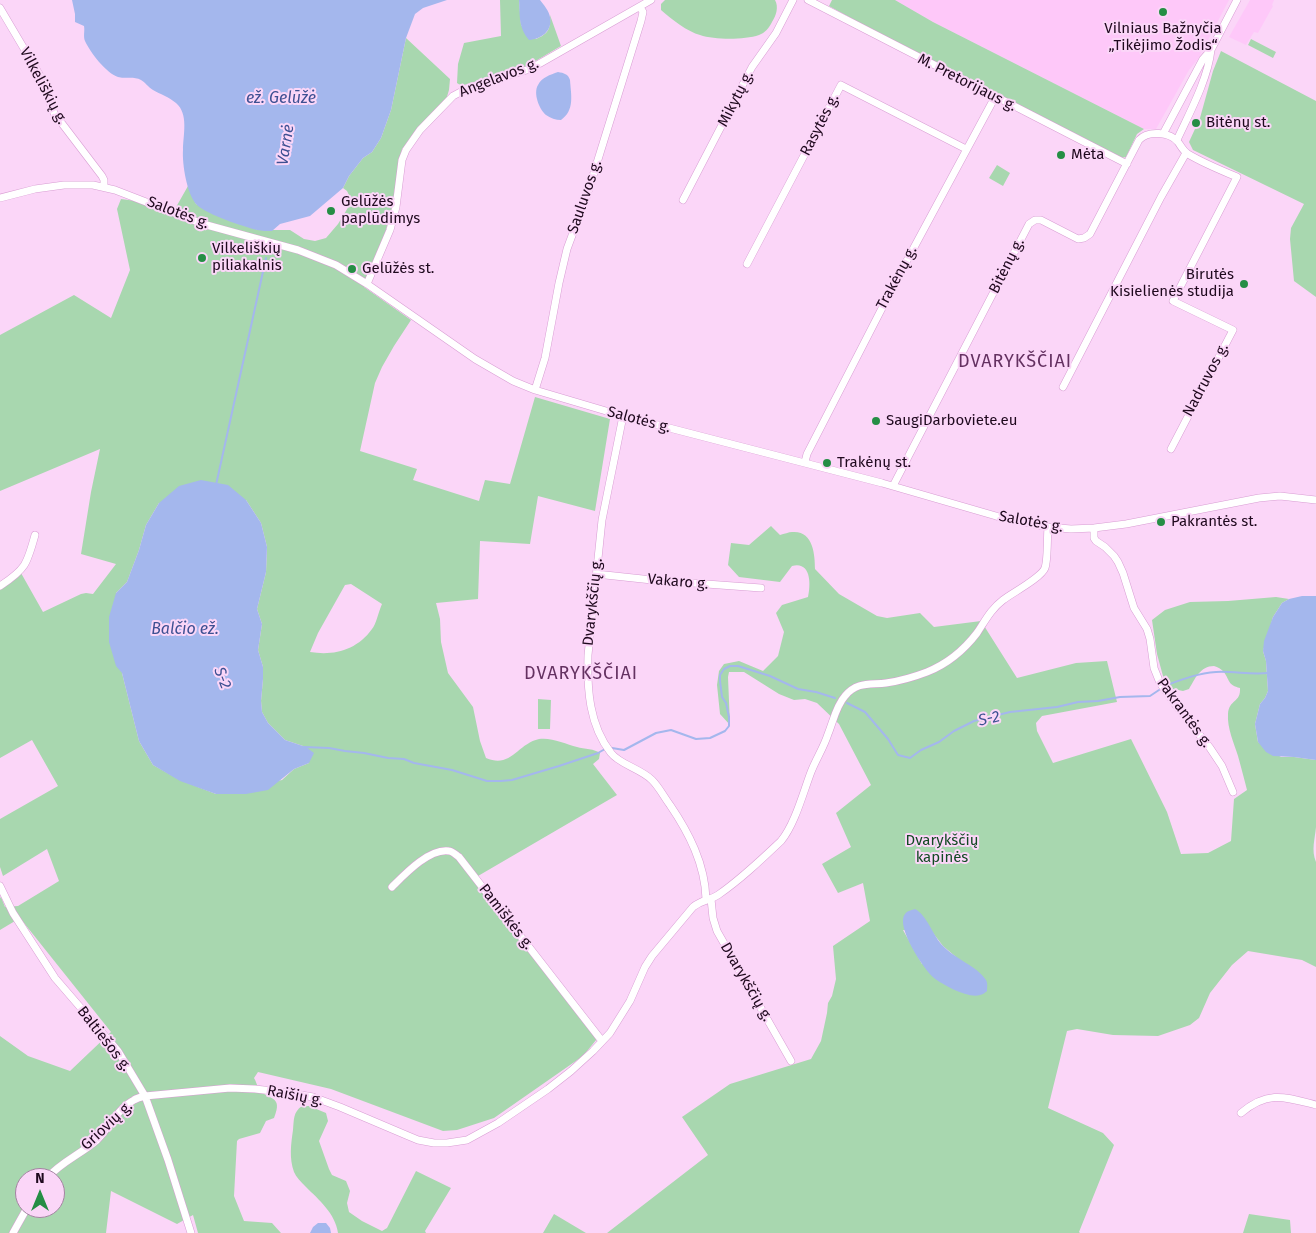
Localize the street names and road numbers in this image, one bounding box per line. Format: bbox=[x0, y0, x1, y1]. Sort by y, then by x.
street label: Vilkeliškių g. bbox=[15, 45, 71, 127]
street label: M. Pretorijaus g. bbox=[915, 50, 1019, 116]
street label: Angelavos g. bbox=[457, 55, 541, 101]
street label: Mikytų g. bbox=[714, 68, 758, 130]
street label: Rasytės g. bbox=[797, 91, 843, 159]
street label: Sauluvos g. bbox=[564, 158, 606, 236]
street label: Salotės g. bbox=[144, 193, 212, 233]
street label: Bitėnų g. bbox=[985, 235, 1029, 297]
street label: Trakėnų g. bbox=[873, 243, 921, 313]
street label: Nadruvos g. bbox=[1179, 340, 1233, 420]
street label: Salotės g. bbox=[605, 403, 673, 437]
street label: Salotės g. bbox=[997, 507, 1065, 537]
street label: Dvarykščių g. bbox=[579, 557, 607, 647]
street label: Vakaro g. bbox=[647, 570, 709, 594]
street label: Pakrantės g. bbox=[1153, 675, 1215, 751]
street label: Pamiškės g. bbox=[475, 881, 537, 953]
street label: Dvarykščių g. bbox=[716, 939, 776, 1025]
street label: Baltiešos g. bbox=[73, 1003, 135, 1075]
street label: Raišių g. bbox=[265, 1082, 325, 1110]
street label: Griovių g. bbox=[77, 1098, 137, 1154]

